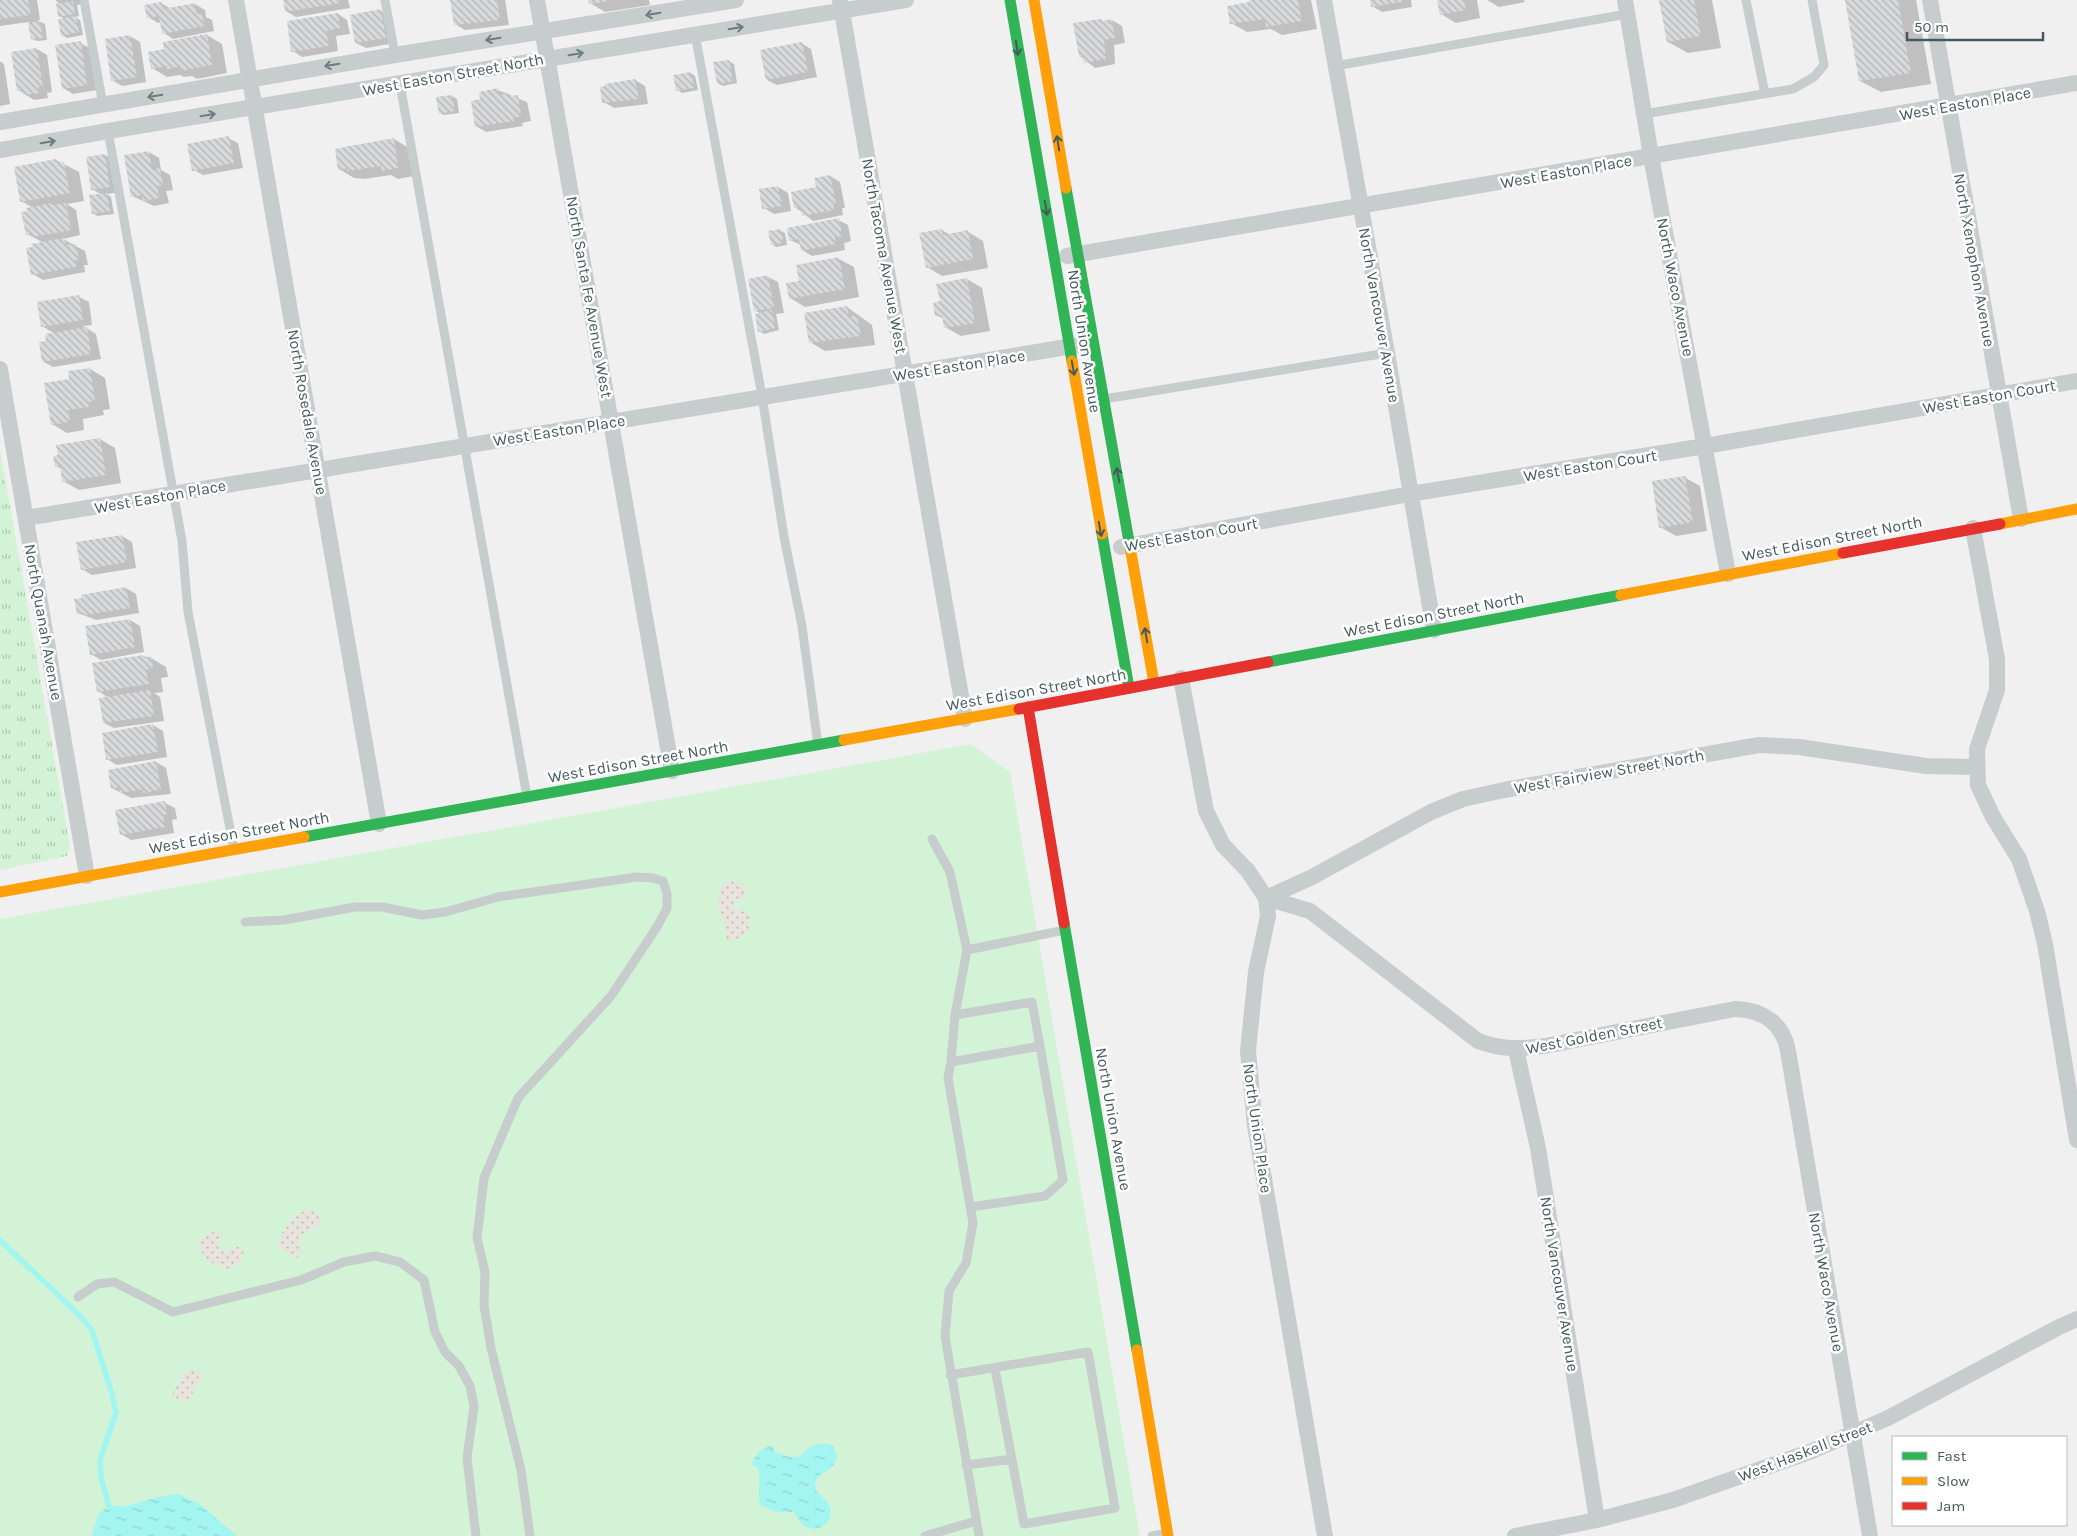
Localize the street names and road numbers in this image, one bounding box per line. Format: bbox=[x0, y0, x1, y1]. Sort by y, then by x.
street label: West Easton Street North bbox=[361, 49, 545, 100]
street label: West Easton Place bbox=[1898, 83, 2032, 124]
street label: West Easton Place bbox=[1499, 151, 1633, 192]
street label: North Tacoma Avenue West bbox=[858, 157, 911, 355]
street label: North Xenophon Avenue bbox=[1950, 172, 1999, 348]
street label: North Santa Fe Avenue West bbox=[562, 195, 617, 399]
street label: North Waco Avenue bbox=[1653, 216, 1698, 358]
street label: North Vancouver Avenue bbox=[1355, 226, 1404, 404]
street label: North Union Avenue bbox=[1064, 268, 1105, 414]
street label: North Rosedale Avenue bbox=[284, 328, 331, 496]
street label: West Easton Place bbox=[892, 346, 1026, 385]
street label: West Easton Court bbox=[1921, 375, 2057, 418]
street label: West Easton Place bbox=[492, 411, 626, 450]
street label: West Easton Court bbox=[1522, 446, 1658, 485]
street label: West Easton Place bbox=[93, 476, 227, 517]
street label: West Edison Street North bbox=[1740, 512, 1924, 565]
street label: West Easton Court bbox=[1123, 513, 1259, 556]
street label: North Quanah Avenue bbox=[20, 542, 67, 702]
street label: West Edison Street North bbox=[1342, 588, 1526, 641]
street label: West Edison Street North bbox=[944, 664, 1128, 715]
street label: West Edison Street North bbox=[546, 736, 730, 787]
street label: West Fairview Street North bbox=[1512, 745, 1706, 798]
street label: West Edison Street North bbox=[147, 807, 331, 858]
street label: West Golden Street bbox=[1524, 1013, 1664, 1058]
street label: North Union Avenue bbox=[1092, 1046, 1135, 1192]
street label: North Union Place bbox=[1239, 1062, 1276, 1194]
street label: North Vancouver Avenue bbox=[1536, 1195, 1583, 1373]
street label: North Waco Avenue bbox=[1805, 1211, 1848, 1353]
street label: West Haskell Street bbox=[1735, 1417, 1875, 1486]

